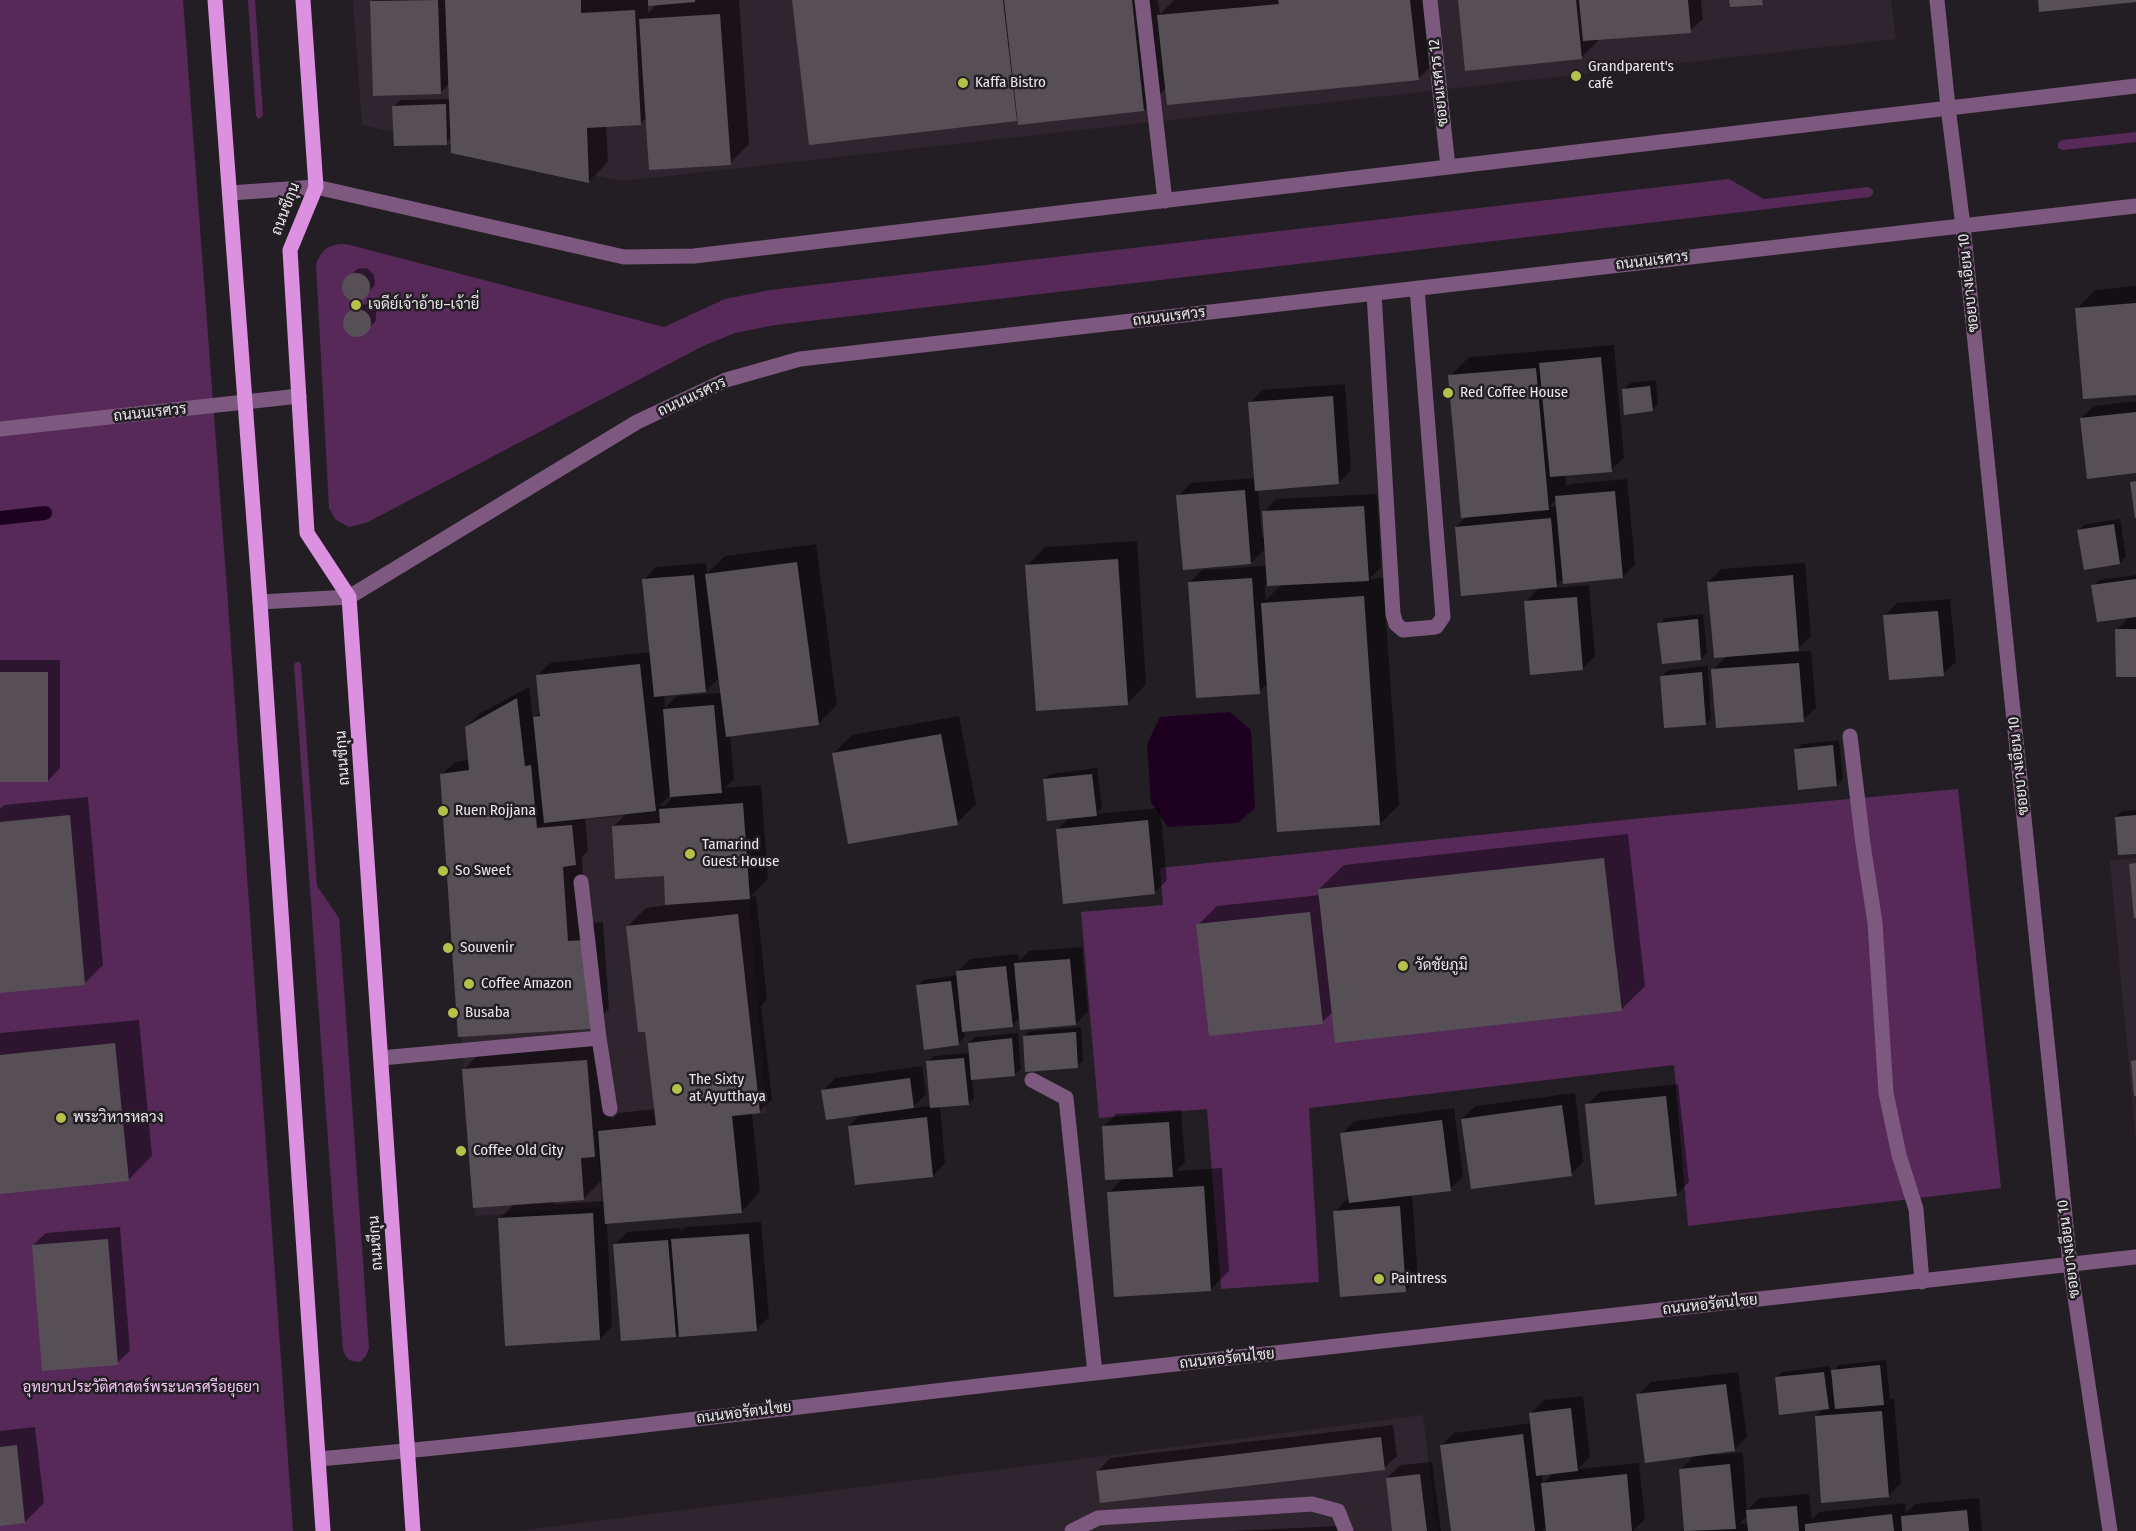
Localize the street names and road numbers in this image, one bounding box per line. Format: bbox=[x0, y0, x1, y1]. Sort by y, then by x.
street label: ซอยนเรศวร 12 bbox=[1425, 38, 1453, 128]
street label: ถนนชีกุน bbox=[268, 180, 304, 238]
street label: ซอยบางเอียน 10 bbox=[1955, 233, 1983, 333]
street label: ถนนนเรศวร bbox=[1615, 248, 1689, 274]
street label: ถนนนเรศวร bbox=[1132, 304, 1206, 330]
street label: ถนนนเรศวร bbox=[655, 373, 729, 421]
street label: ถนนนเรศวร bbox=[113, 400, 187, 426]
street label: ซอยบางเอียน 10 bbox=[2005, 716, 2033, 816]
street label: ถนนชีกุน bbox=[332, 730, 354, 786]
street label: ซอยบางเอียน 10 bbox=[2054, 1199, 2084, 1299]
street label: ถนนชีกุน bbox=[365, 1215, 387, 1271]
street label: ถนนหอรัตนไชย bbox=[1662, 1291, 1758, 1319]
street label: ถนนหอรัตนไชย bbox=[1179, 1345, 1275, 1373]
street label: ถนนหอรัตนไชย bbox=[695, 1398, 793, 1428]

